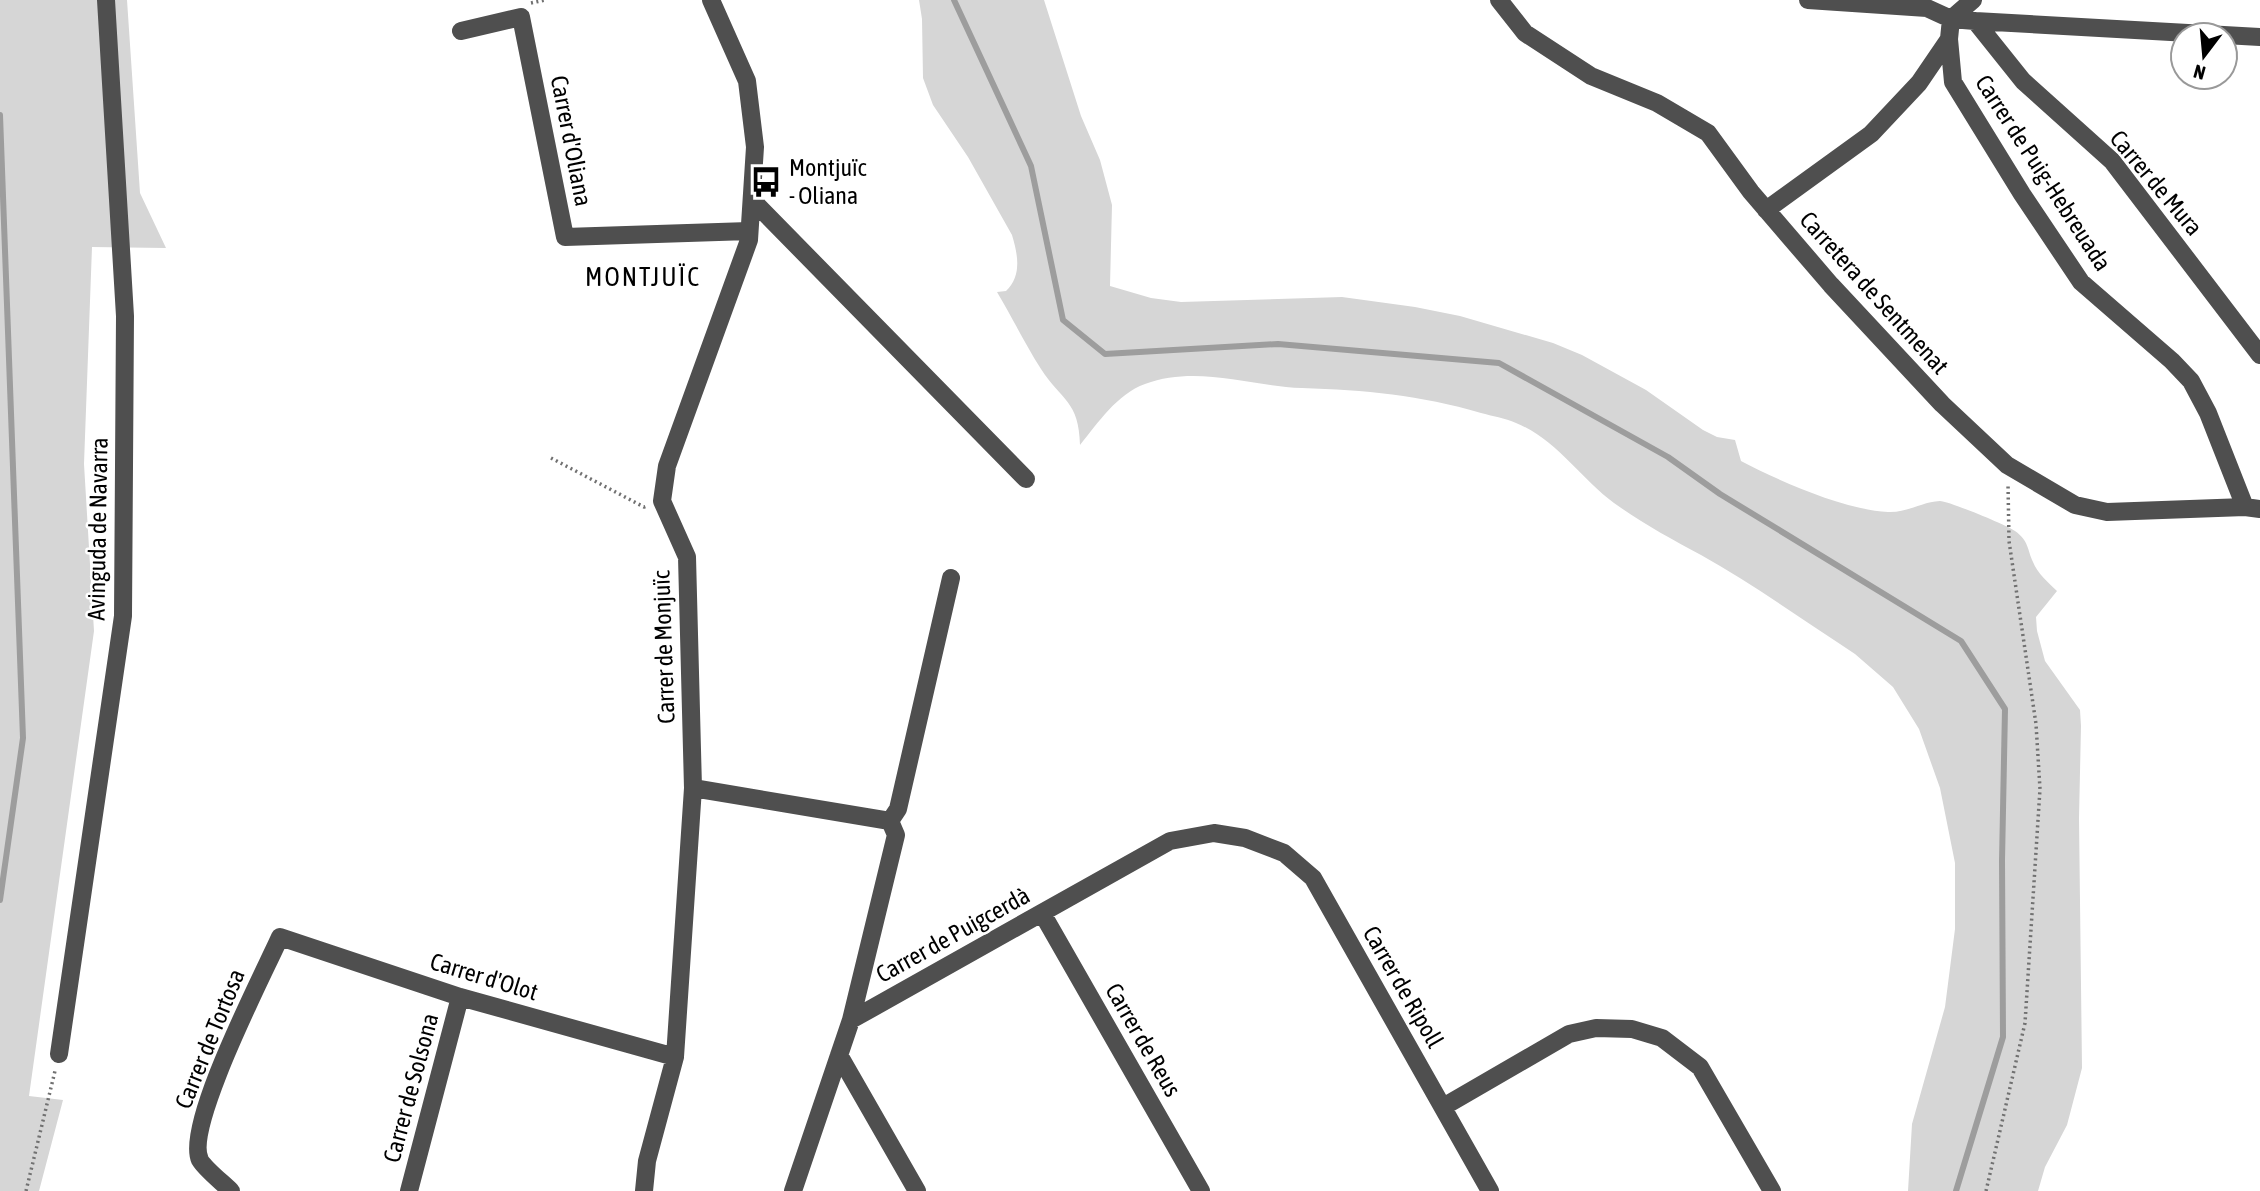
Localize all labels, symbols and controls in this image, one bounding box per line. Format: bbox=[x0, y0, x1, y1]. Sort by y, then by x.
north arrow bbox=[2169, 21, 2239, 91]
text: N bbox=[2191, 60, 2208, 84]
street label: Carrer de Puig-Hebreuada bbox=[1970, 70, 2117, 276]
street label: Carrer d'Oliana bbox=[546, 73, 597, 209]
street label: Carrer de Mura bbox=[2105, 125, 2208, 241]
place label: Montjuïc - Oliana bbox=[789, 154, 867, 209]
bus stop icon: Montjuïc - Oliana bbox=[749, 165, 783, 199]
street label: Carretera de Sentmenat bbox=[1795, 206, 1954, 379]
district label: MONTJUÏC bbox=[585, 262, 701, 292]
street label: Avinguda de Navarra bbox=[82, 437, 113, 621]
street label: Carrer de Monjuïc bbox=[647, 570, 680, 724]
street label: Carrer de Puigcerdà bbox=[871, 881, 1034, 988]
street label: Carrer de Ripoll bbox=[1358, 921, 1449, 1053]
street label: Carrer d'Olot bbox=[427, 947, 541, 1006]
street label: Carrer de Tortosa bbox=[169, 965, 250, 1112]
street label: Carrer de Reus bbox=[1100, 978, 1187, 1101]
street label: Carrer de Solsona bbox=[378, 1010, 443, 1165]

